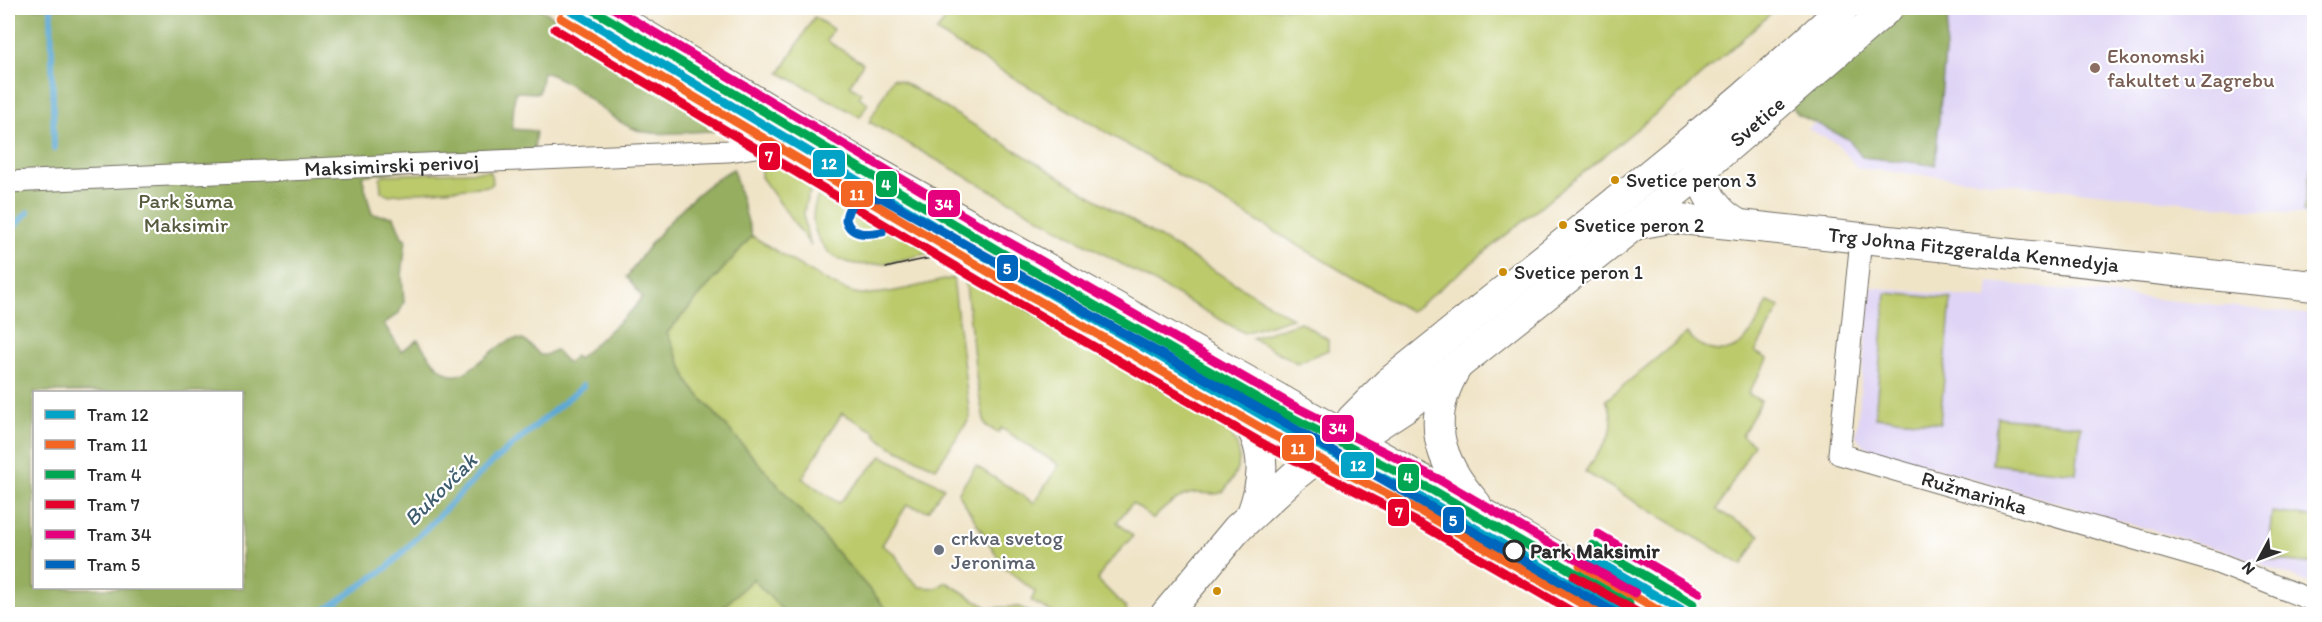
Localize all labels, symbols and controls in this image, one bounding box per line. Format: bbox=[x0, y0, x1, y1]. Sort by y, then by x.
place label: Ekonomski fakultet u Zagrebu bbox=[2107, 43, 2275, 92]
marker: Ekonomski fakultet u Zagrebu bbox=[2088, 61, 2102, 75]
street label: Svetice bbox=[1724, 91, 1790, 152]
line badge: 7 bbox=[758, 142, 781, 171]
text: 7 bbox=[764, 147, 773, 166]
street label: Maksimirski perivoj bbox=[304, 149, 480, 181]
line badge: 12 bbox=[812, 149, 846, 178]
text: 12 bbox=[821, 154, 838, 173]
place label: Svetice peron 3 bbox=[1626, 168, 1757, 192]
line badge: 4 bbox=[875, 170, 898, 198]
marker: Svetice peron 3 bbox=[1609, 174, 1621, 186]
text: 4 bbox=[881, 175, 891, 194]
line badge: 11 bbox=[840, 180, 874, 208]
text: 11 bbox=[850, 185, 865, 204]
park label: Park šuma Maksimir bbox=[138, 188, 234, 237]
line badge: 34 bbox=[927, 189, 961, 218]
text: 34 bbox=[935, 195, 954, 214]
place label: Svetice peron 2 bbox=[1574, 213, 1705, 237]
marker: Svetice peron 2 bbox=[1557, 219, 1569, 231]
street label: Trg Johna Fitzgeralda Kennedyja bbox=[1827, 221, 2121, 277]
line badge: 5 bbox=[996, 254, 1019, 282]
text: 5 bbox=[1003, 259, 1012, 278]
place label: Svetice peron 1 bbox=[1514, 260, 1643, 284]
marker: Svetice peron 1 bbox=[1497, 266, 1509, 278]
legend bbox=[33, 391, 243, 589]
text: Tram 12 bbox=[87, 404, 149, 426]
line badge: 34 bbox=[1321, 414, 1355, 443]
text: 34 bbox=[1329, 419, 1348, 438]
text: Tram 11 bbox=[87, 434, 148, 456]
line badge: 11 bbox=[1281, 434, 1315, 462]
text: 11 bbox=[1291, 439, 1306, 458]
water label: Bukovčak bbox=[398, 446, 484, 532]
line badge: 12 bbox=[1340, 451, 1375, 479]
text: 12 bbox=[1350, 456, 1367, 475]
line badge: 4 bbox=[1397, 463, 1420, 492]
text: Tram 4 bbox=[87, 464, 142, 486]
street label: Ružmarinka bbox=[1919, 465, 2030, 519]
text: 4 bbox=[1403, 468, 1413, 487]
text: Tram 7 bbox=[87, 494, 140, 516]
line badge: 7 bbox=[1387, 498, 1410, 527]
text: 7 bbox=[1394, 503, 1403, 522]
line badge: 5 bbox=[1442, 506, 1465, 534]
text: 5 bbox=[1449, 511, 1458, 530]
text: Tram 34 bbox=[87, 524, 152, 546]
place label: crkva svetog Jeronima bbox=[951, 525, 1064, 574]
north arrow bbox=[2229, 529, 2289, 589]
place label: Park Maksimir bbox=[1530, 538, 1660, 563]
marker: Park Maksimir bbox=[1503, 540, 1525, 562]
marker: crkva svetog Jeronima bbox=[932, 543, 946, 557]
text: Tram 5 bbox=[87, 554, 140, 576]
text: N bbox=[2237, 558, 2259, 579]
unlabelled marker bbox=[1211, 585, 1223, 597]

